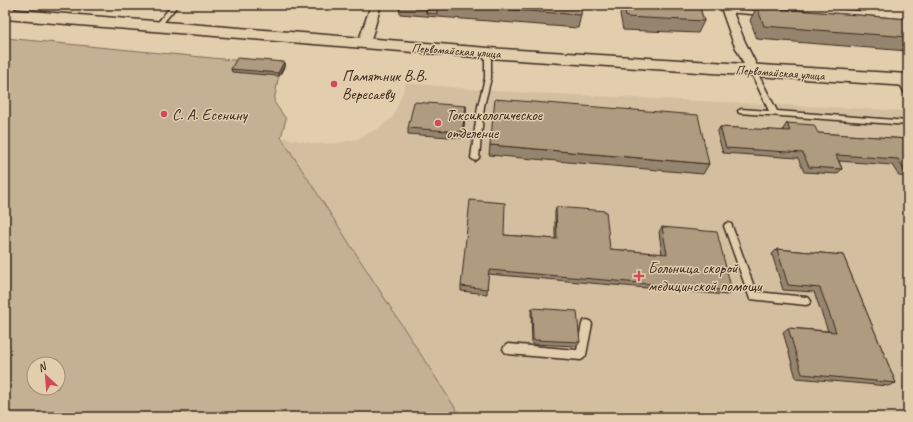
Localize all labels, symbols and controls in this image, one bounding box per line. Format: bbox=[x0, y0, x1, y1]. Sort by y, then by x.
street label: Первомайская улица bbox=[411, 40, 502, 62]
street label: Первомайская улица bbox=[735, 62, 826, 84]
place label: Памятник В.В. Вересаеву bbox=[342, 66, 427, 104]
marker: Памятник В.В. Вересаеву bbox=[329, 79, 339, 89]
place label: С. А. Есенину bbox=[172, 105, 249, 125]
place label: Токсикологическое отделение bbox=[446, 105, 544, 143]
marker: С. А. Есенину bbox=[159, 109, 169, 119]
marker: Токсикологическое отделение bbox=[433, 118, 443, 128]
place label: Больница скорой медицинской помощи bbox=[648, 258, 763, 296]
marker: Больница скорой медицинской помощи bbox=[633, 270, 645, 282]
north arrow bbox=[26, 356, 66, 396]
text: N bbox=[35, 358, 50, 375]

